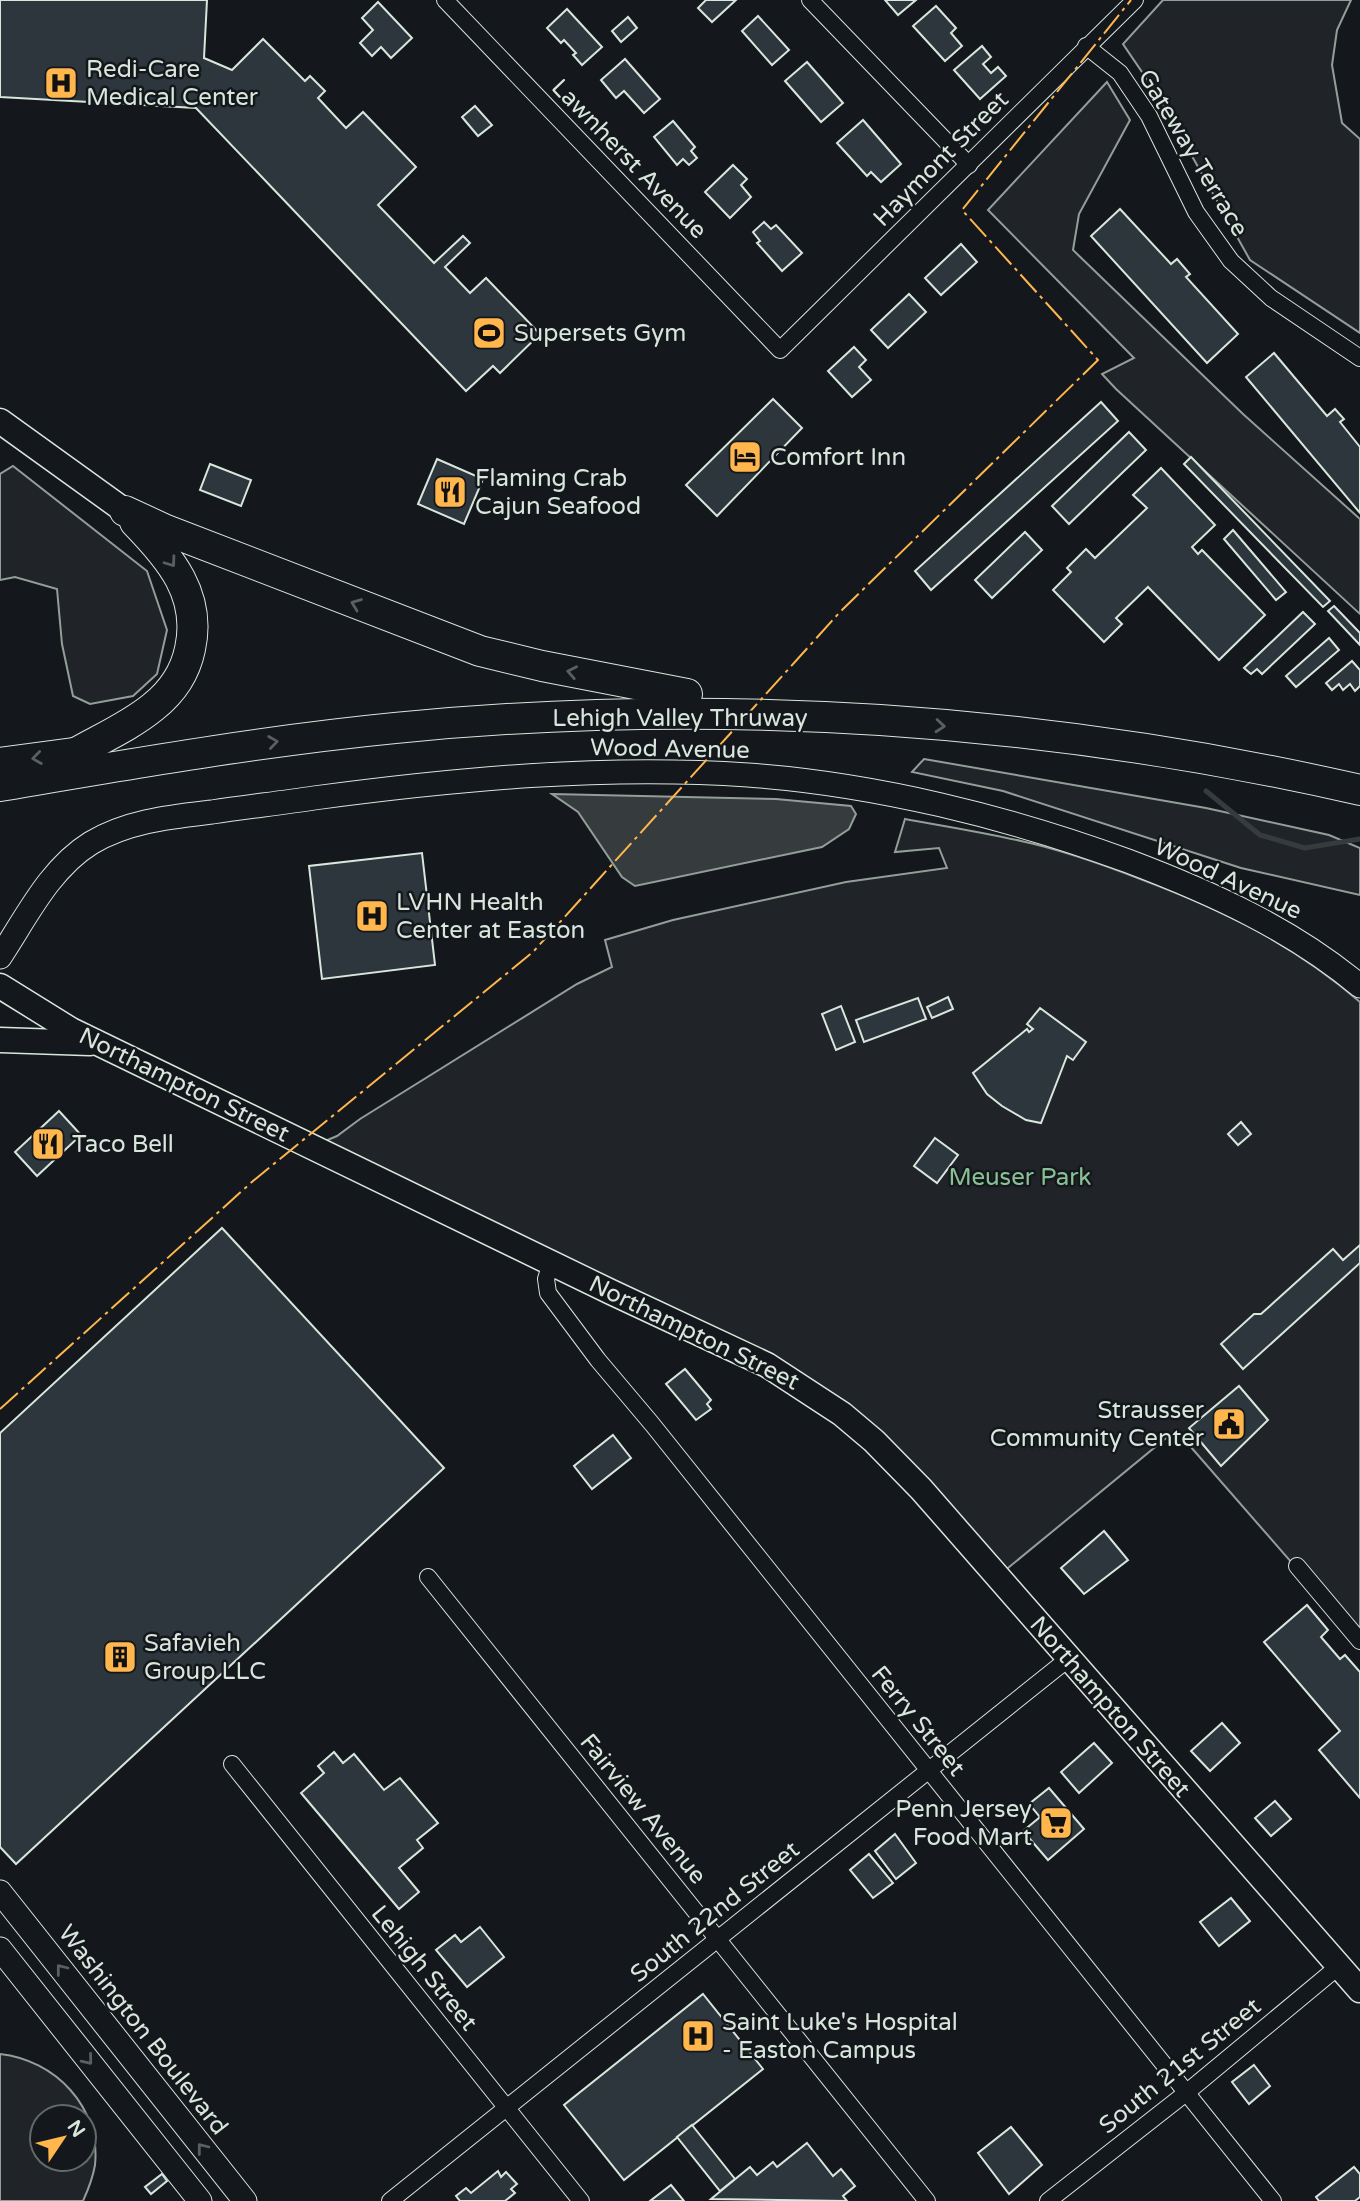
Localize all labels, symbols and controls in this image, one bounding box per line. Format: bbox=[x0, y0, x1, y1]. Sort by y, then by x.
place label: Redi-Care Medical Center bbox=[86, 55, 259, 112]
hospital icon: Redi-Care Medical Center bbox=[42, 64, 80, 102]
street label: Gateway Terrace bbox=[1132, 64, 1254, 242]
street label: Lawnherst Avenue bbox=[545, 73, 713, 245]
street label: Haymont Street bbox=[867, 85, 1015, 233]
sports icon: Supersets Gym bbox=[470, 314, 508, 352]
place label: Supersets Gym bbox=[514, 319, 686, 348]
hotel icon: Comfort Inn bbox=[726, 438, 764, 476]
place label: Comfort Inn bbox=[770, 443, 906, 472]
place label: Flaming Crab Cajun Seafood bbox=[475, 464, 641, 521]
restaurant icon: Flaming Crab Cajun Seafood bbox=[431, 473, 469, 511]
one-way arrow bbox=[162, 554, 175, 567]
one-way arrow bbox=[350, 599, 362, 613]
one-way arrow bbox=[566, 665, 578, 680]
street label: Lehigh Valley Thruway bbox=[552, 704, 808, 733]
one-way arrow bbox=[935, 718, 946, 733]
street label: Wood Avenue bbox=[590, 733, 750, 765]
one-way arrow bbox=[267, 735, 279, 750]
one-way arrow bbox=[31, 751, 43, 766]
street label: Wood Avenue bbox=[1150, 832, 1306, 926]
place label: LVHN Health Center at Easton bbox=[396, 888, 585, 945]
hospital icon: LVHN Health Center at Easton bbox=[353, 897, 391, 935]
street label: Northampton Street bbox=[74, 1022, 294, 1148]
restaurant icon: Taco Bell bbox=[29, 1125, 67, 1163]
place label: Taco Bell bbox=[72, 1130, 174, 1159]
park label: Meuser Park bbox=[949, 1163, 1091, 1192]
street label: Northampton Street bbox=[584, 1270, 804, 1396]
place label: Strausser Community Center bbox=[990, 1396, 1205, 1453]
public building icon: Strausser Community Center bbox=[1210, 1405, 1248, 1443]
street label: Northampton Street bbox=[1024, 1611, 1196, 1803]
place label: Safavieh Group LLC bbox=[144, 1629, 266, 1686]
building icon: Safavieh Group LLC bbox=[101, 1638, 139, 1676]
street label: Ferry Street bbox=[865, 1660, 971, 1782]
street label: Fairview Avenue bbox=[574, 1728, 712, 1890]
place label: Penn Jersey Food Mart bbox=[895, 1795, 1032, 1852]
supermarket icon: Penn Jersey Food Mart bbox=[1037, 1804, 1075, 1842]
street label: South 22nd Street bbox=[625, 1835, 805, 1989]
street label: Lehigh Street bbox=[365, 1900, 483, 2036]
street label: Washington Boulevard bbox=[52, 1919, 234, 2141]
one-way arrow bbox=[57, 1965, 69, 1978]
street label: South 21st Street bbox=[1093, 1992, 1267, 2140]
place label: Saint Luke's Hospital - Easton Campus bbox=[722, 2008, 958, 2065]
hospital icon: Saint Luke's Hospital - Easton Campus bbox=[679, 2017, 717, 2055]
one-way arrow bbox=[80, 2053, 93, 2065]
north arrow bbox=[28, 2103, 98, 2173]
text: N bbox=[63, 2116, 89, 2141]
one-way arrow bbox=[198, 2143, 211, 2155]

